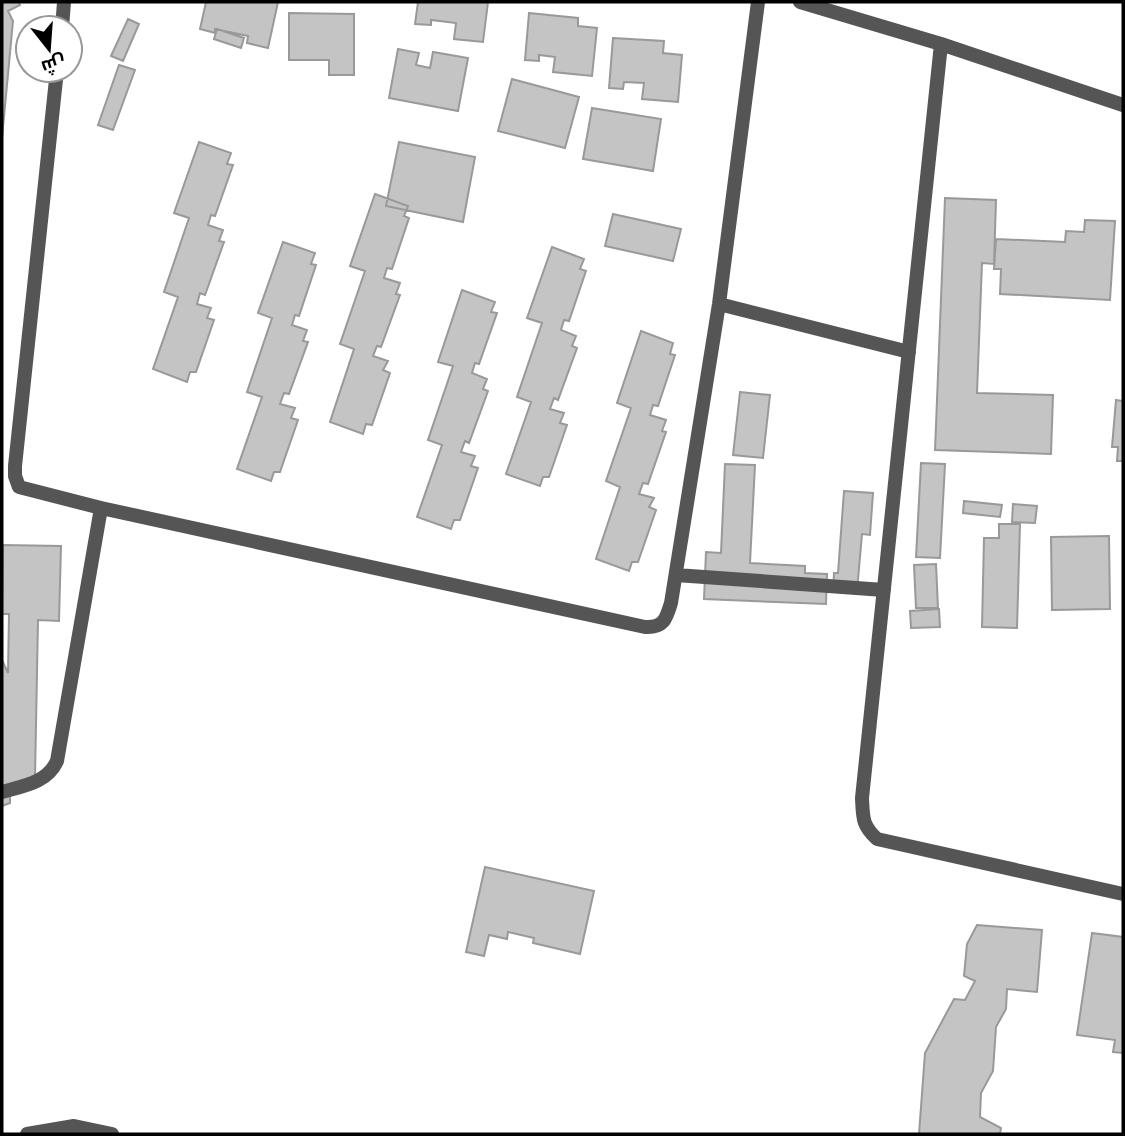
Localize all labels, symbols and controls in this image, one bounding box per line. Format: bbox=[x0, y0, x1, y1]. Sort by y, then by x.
north arrow bbox=[14, 14, 84, 84]
text: ش bbox=[39, 50, 69, 80]

